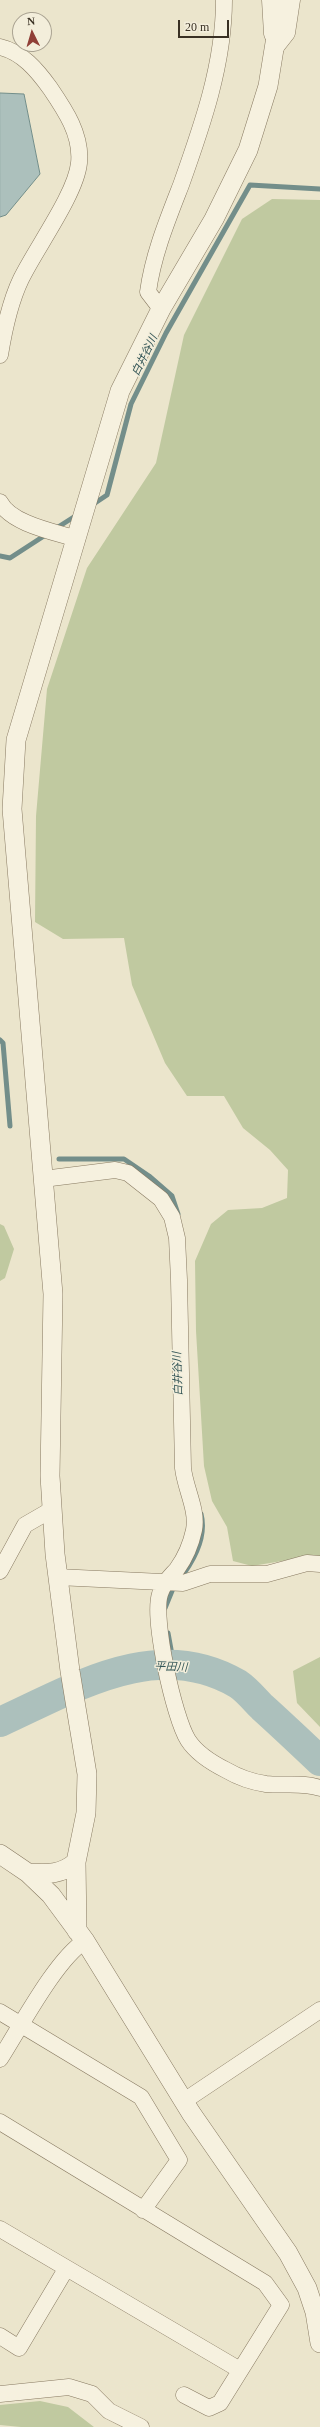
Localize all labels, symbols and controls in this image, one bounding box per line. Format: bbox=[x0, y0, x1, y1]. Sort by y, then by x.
north arrow bbox=[12, 12, 52, 52]
scale bar bbox=[180, 12, 231, 38]
text: N bbox=[27, 15, 36, 27]
text: 20 m bbox=[185, 20, 209, 34]
water label: 白井谷川 bbox=[128, 332, 160, 378]
water label: 白井谷川 bbox=[170, 1352, 184, 1396]
water label: 平田川 bbox=[154, 1659, 188, 1673]

